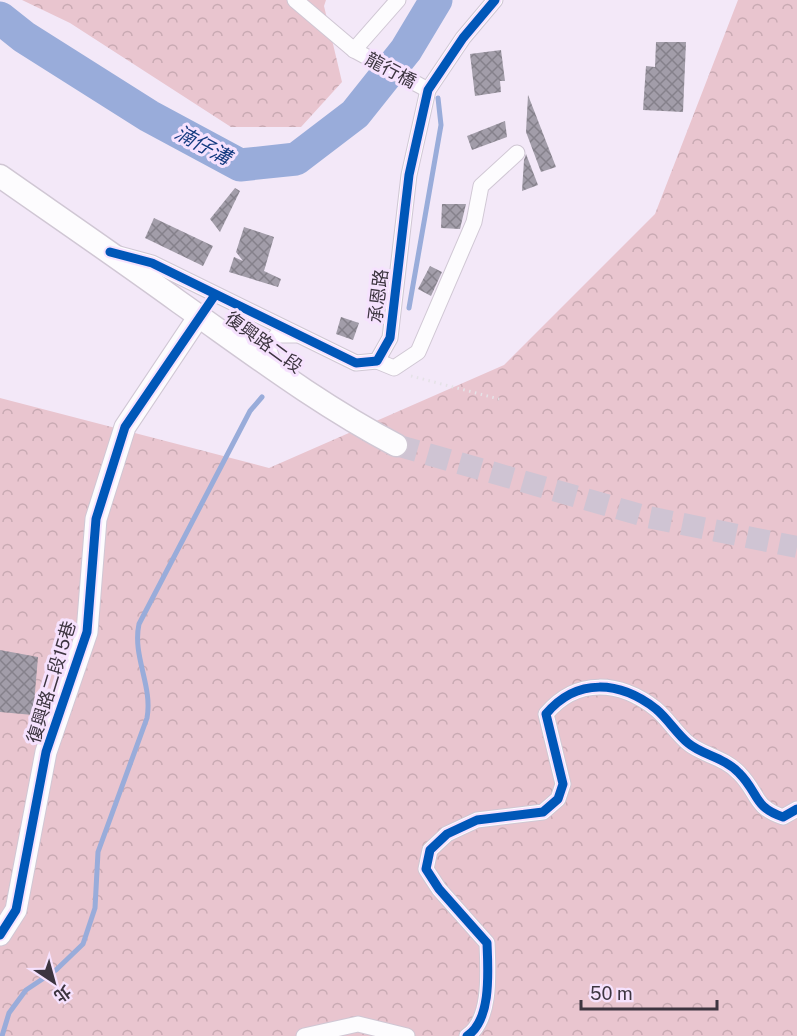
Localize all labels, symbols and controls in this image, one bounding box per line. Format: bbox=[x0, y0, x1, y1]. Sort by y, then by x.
street label: 龍行橋 bbox=[362, 48, 420, 92]
water label: 湳仔溝 bbox=[171, 120, 238, 171]
street label: 承恩路 bbox=[364, 268, 392, 324]
street label: 復興路二段 bbox=[221, 307, 307, 377]
street label: 復興路二段15巷 bbox=[22, 618, 80, 746]
north arrow bbox=[24, 952, 84, 1012]
scale bar bbox=[581, 973, 718, 1011]
text: 北 bbox=[50, 981, 75, 1006]
text: 50 m bbox=[590, 983, 633, 1004]

